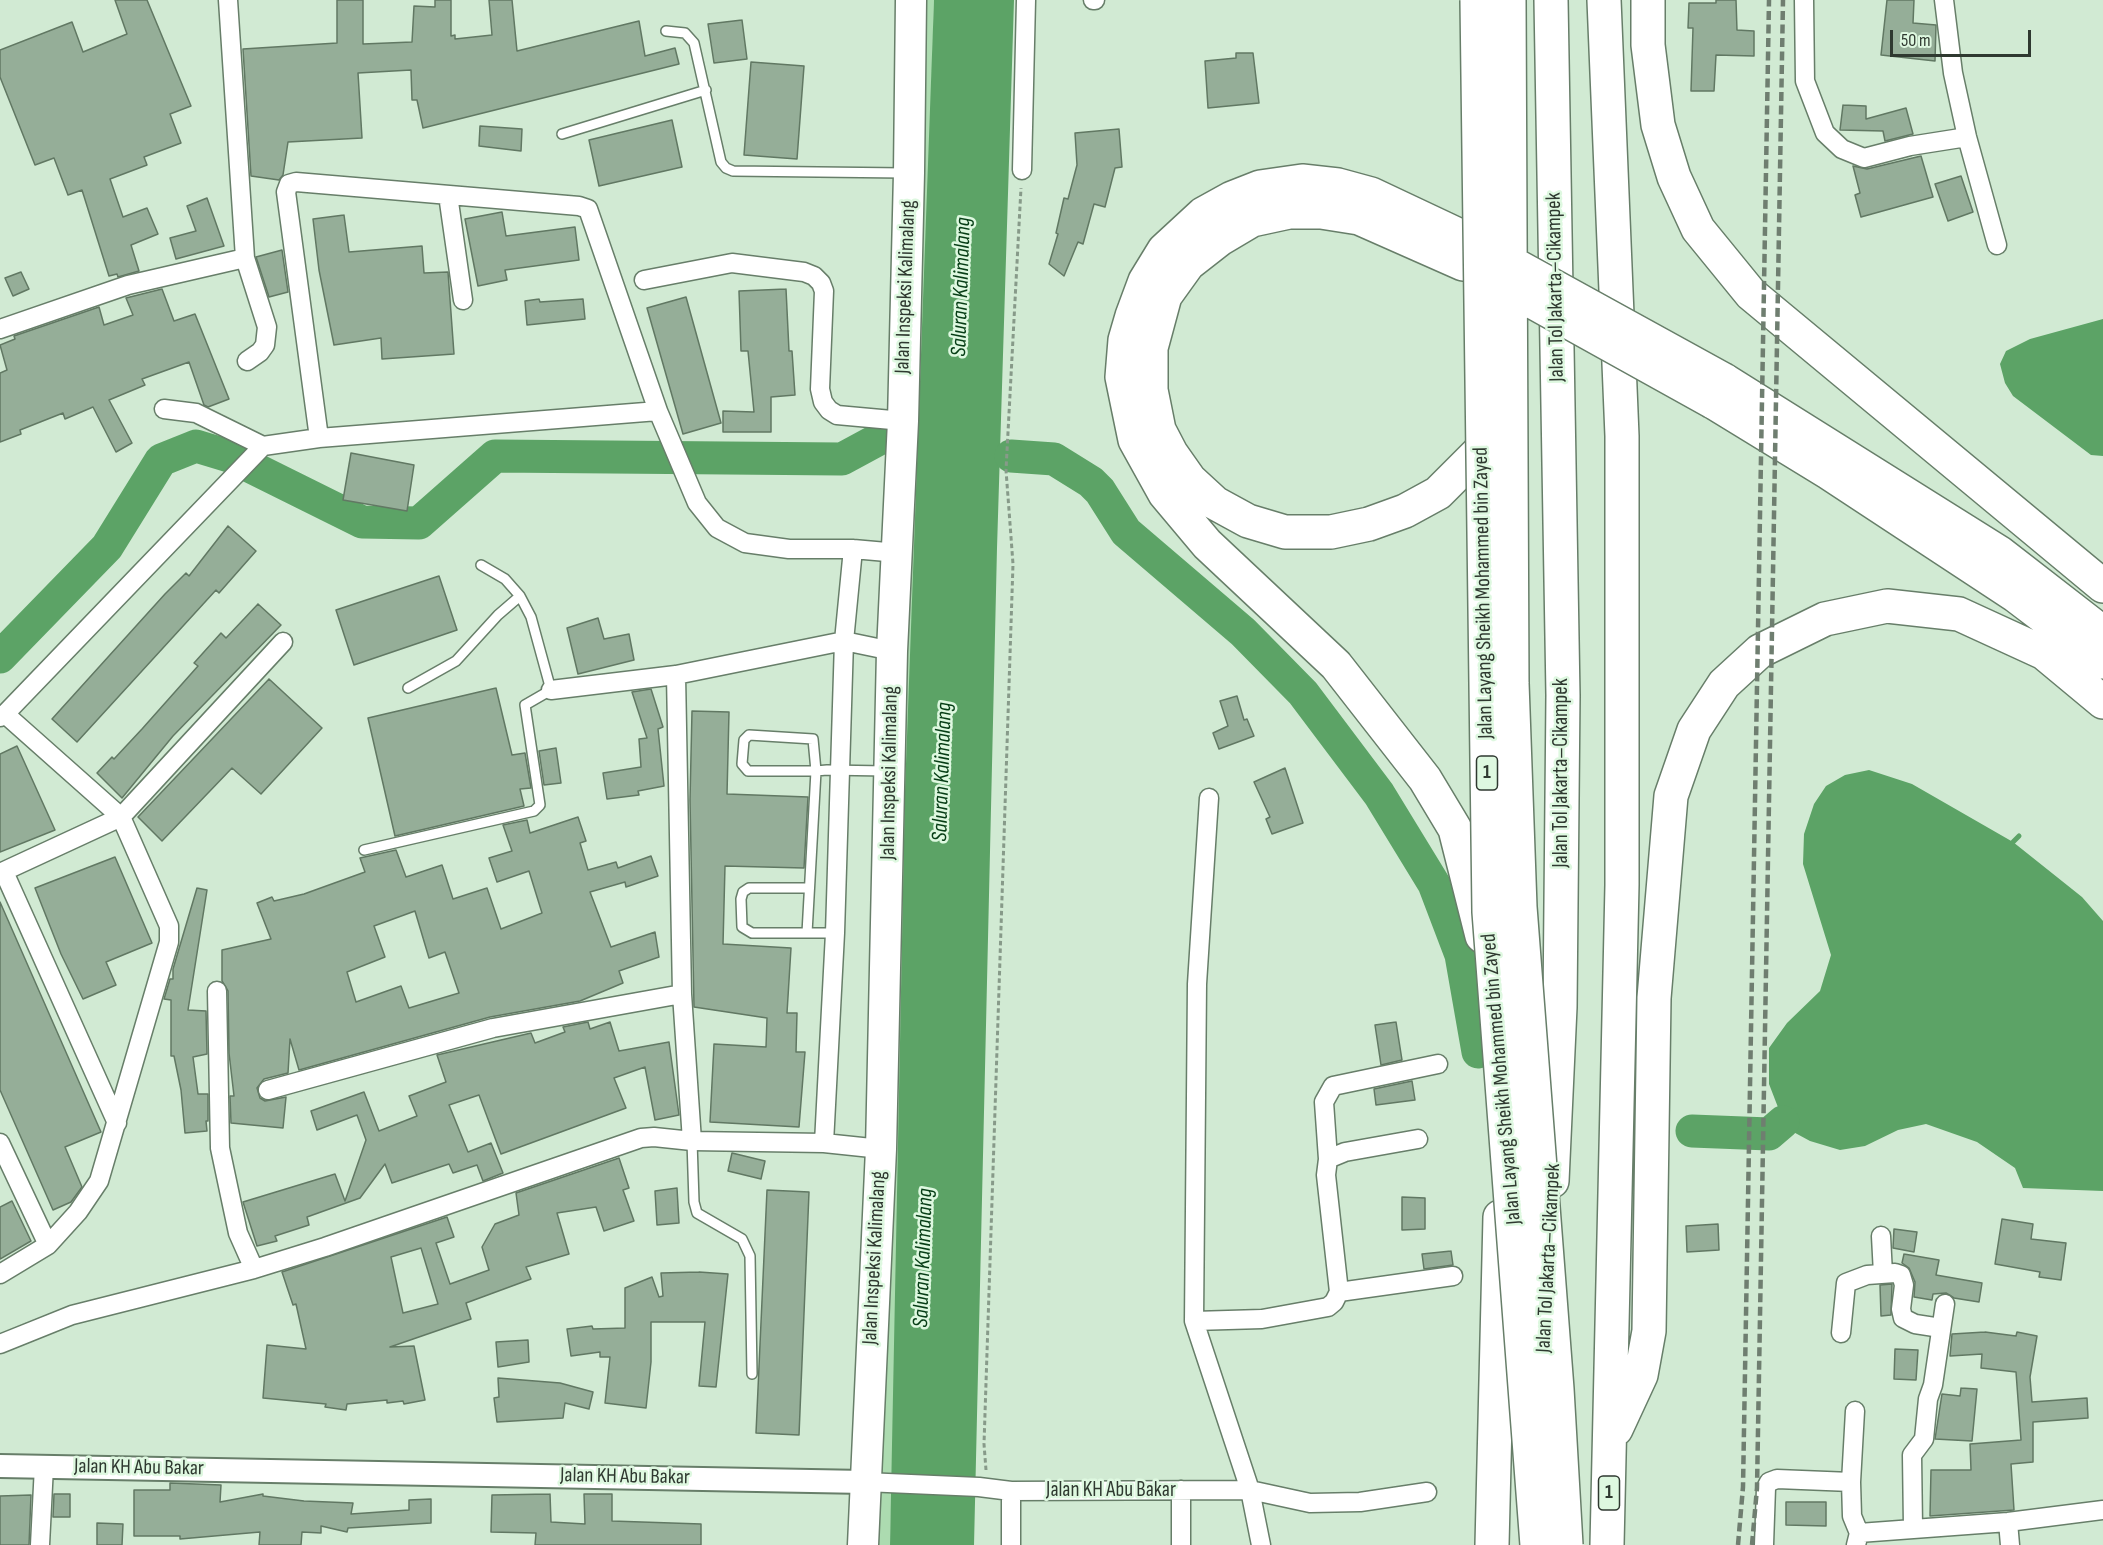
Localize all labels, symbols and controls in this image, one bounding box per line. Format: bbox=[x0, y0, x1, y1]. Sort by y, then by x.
scale bar bbox=[1893, 18, 2034, 56]
text: 50 m bbox=[1901, 30, 1931, 51]
street label: Jalan Tol Jakarta–Cikampek bbox=[1542, 192, 1570, 382]
street label: Jalan Inspeksi Kalimalang bbox=[890, 200, 922, 374]
water label: Saluran Kalimalang bbox=[946, 217, 978, 357]
street label: Jalan Layang Sheikh Mohammed bin Zayed bbox=[1469, 447, 1499, 739]
street label: Jalan Tol Jakarta–Cikampek bbox=[1549, 678, 1575, 868]
street label: Jalan Inspeksi Kalimalang bbox=[876, 686, 904, 860]
water label: Saluran Kalimalang bbox=[927, 702, 959, 842]
road number: 1 bbox=[1476, 756, 1498, 790]
street label: Jalan Layang Sheikh Mohammed bin Zayed bbox=[1477, 932, 1527, 1226]
street label: Jalan Tol Jakarta–Cikampek bbox=[1531, 1163, 1567, 1353]
street label: Jalan Inspeksi Kalimalang bbox=[858, 1171, 892, 1345]
water label: Saluran Kalimalang bbox=[908, 1188, 940, 1328]
street label: Jalan KH Abu Bakar bbox=[74, 1454, 204, 1482]
street label: Jalan KH Abu Bakar bbox=[560, 1463, 690, 1491]
road number: 1 bbox=[1598, 1476, 1620, 1510]
street label: Jalan KH Abu Bakar bbox=[1046, 1478, 1176, 1504]

